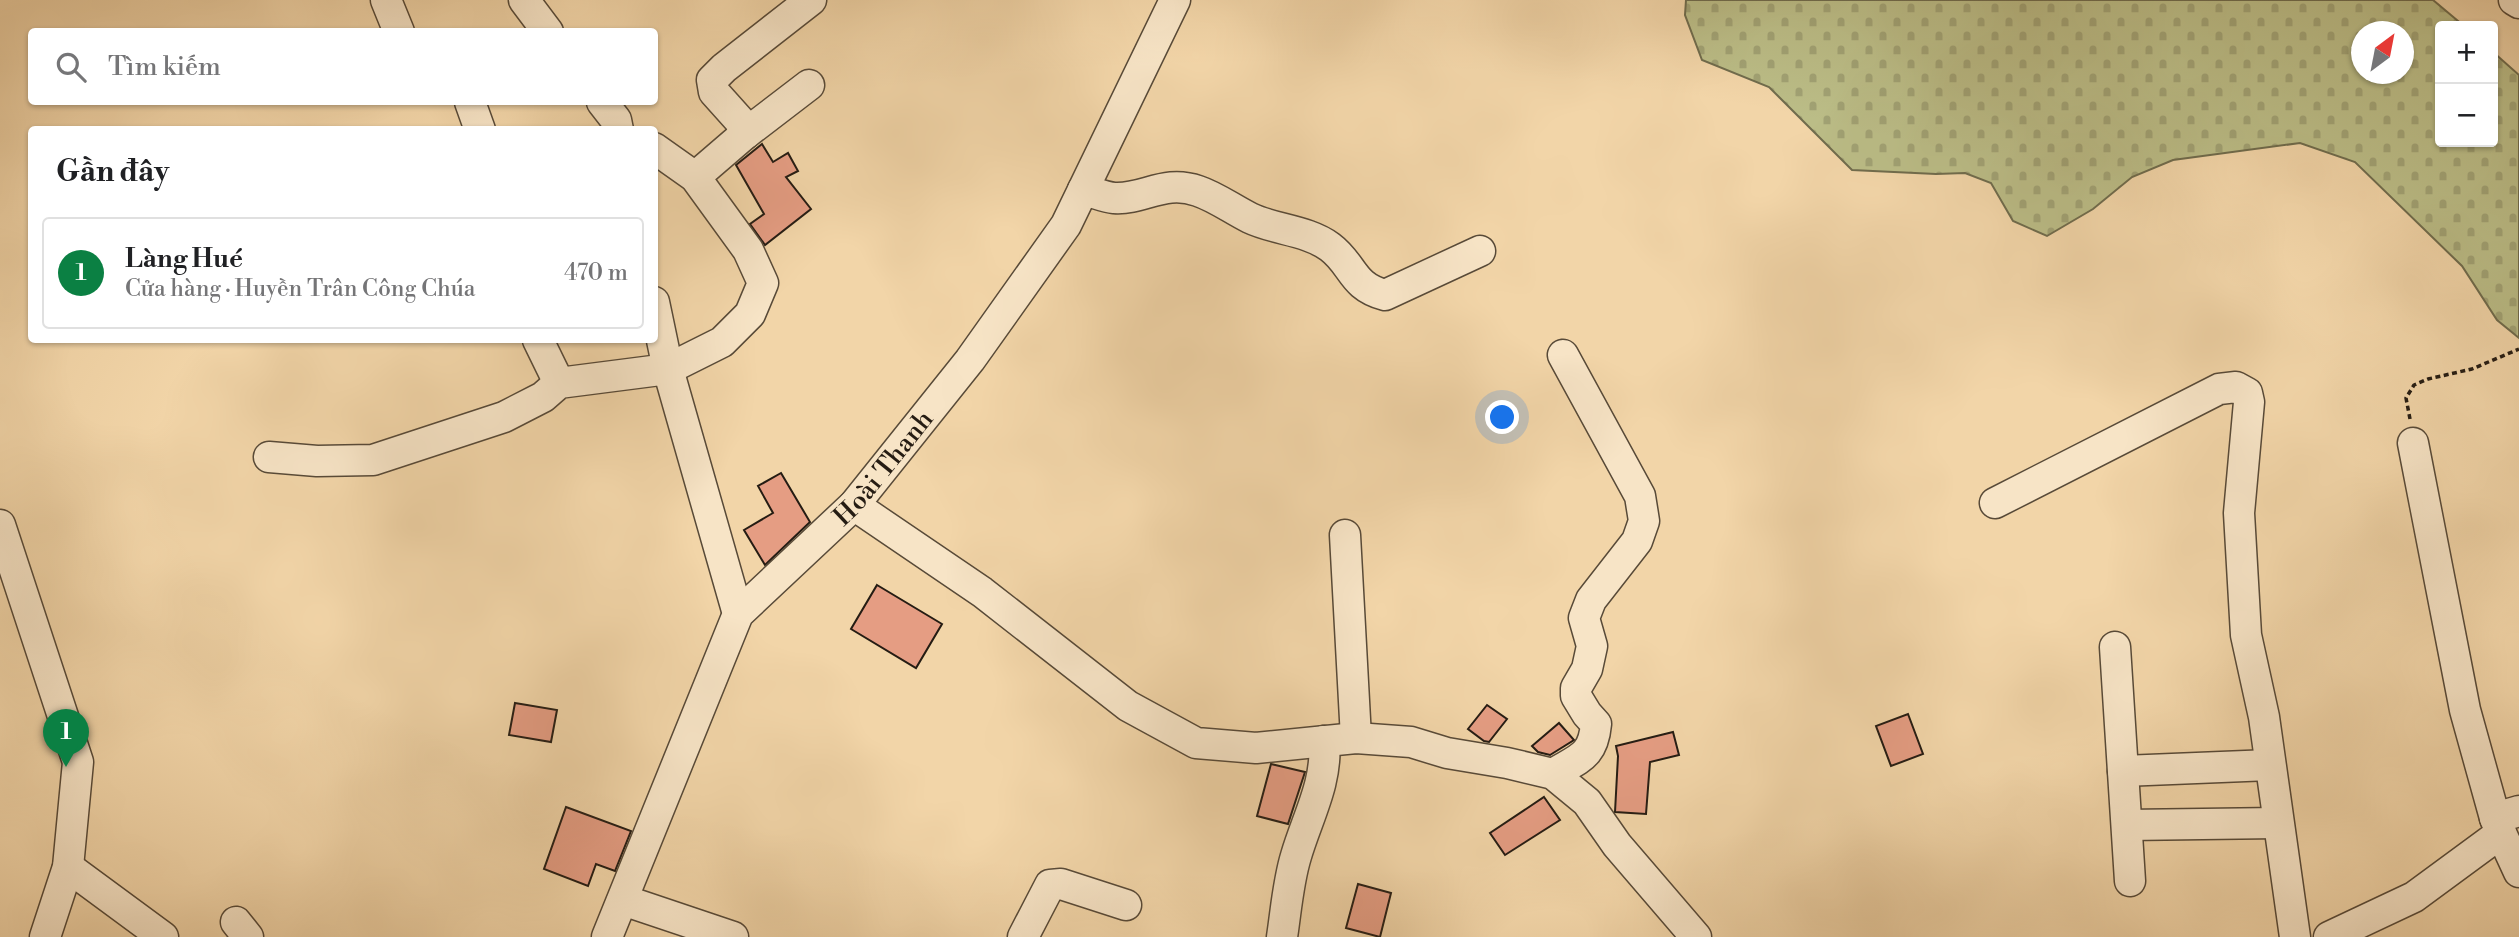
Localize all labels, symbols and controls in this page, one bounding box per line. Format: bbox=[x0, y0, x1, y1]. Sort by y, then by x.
north arrow bbox=[2351, 21, 2414, 84]
map controls bbox=[2435, 21, 2498, 147]
button: + bbox=[2435, 21, 2498, 84]
search box bbox=[28, 28, 658, 105]
icon: search bbox=[52, 48, 90, 86]
text: Tìm kiếm bbox=[108, 51, 221, 83]
button: − bbox=[2435, 84, 2498, 147]
text: Gần đây bbox=[56, 153, 169, 191]
text: Làng Hué bbox=[125, 243, 243, 275]
text: 1 bbox=[75, 259, 87, 287]
text: 470 m bbox=[564, 259, 628, 287]
text: Cửa hàng · Huyền Trân Công Chúa bbox=[125, 275, 475, 303]
your location bbox=[1485, 400, 1519, 434]
street label: Hoài Thanh bbox=[827, 404, 941, 533]
pin: 1 bbox=[43, 709, 89, 767]

